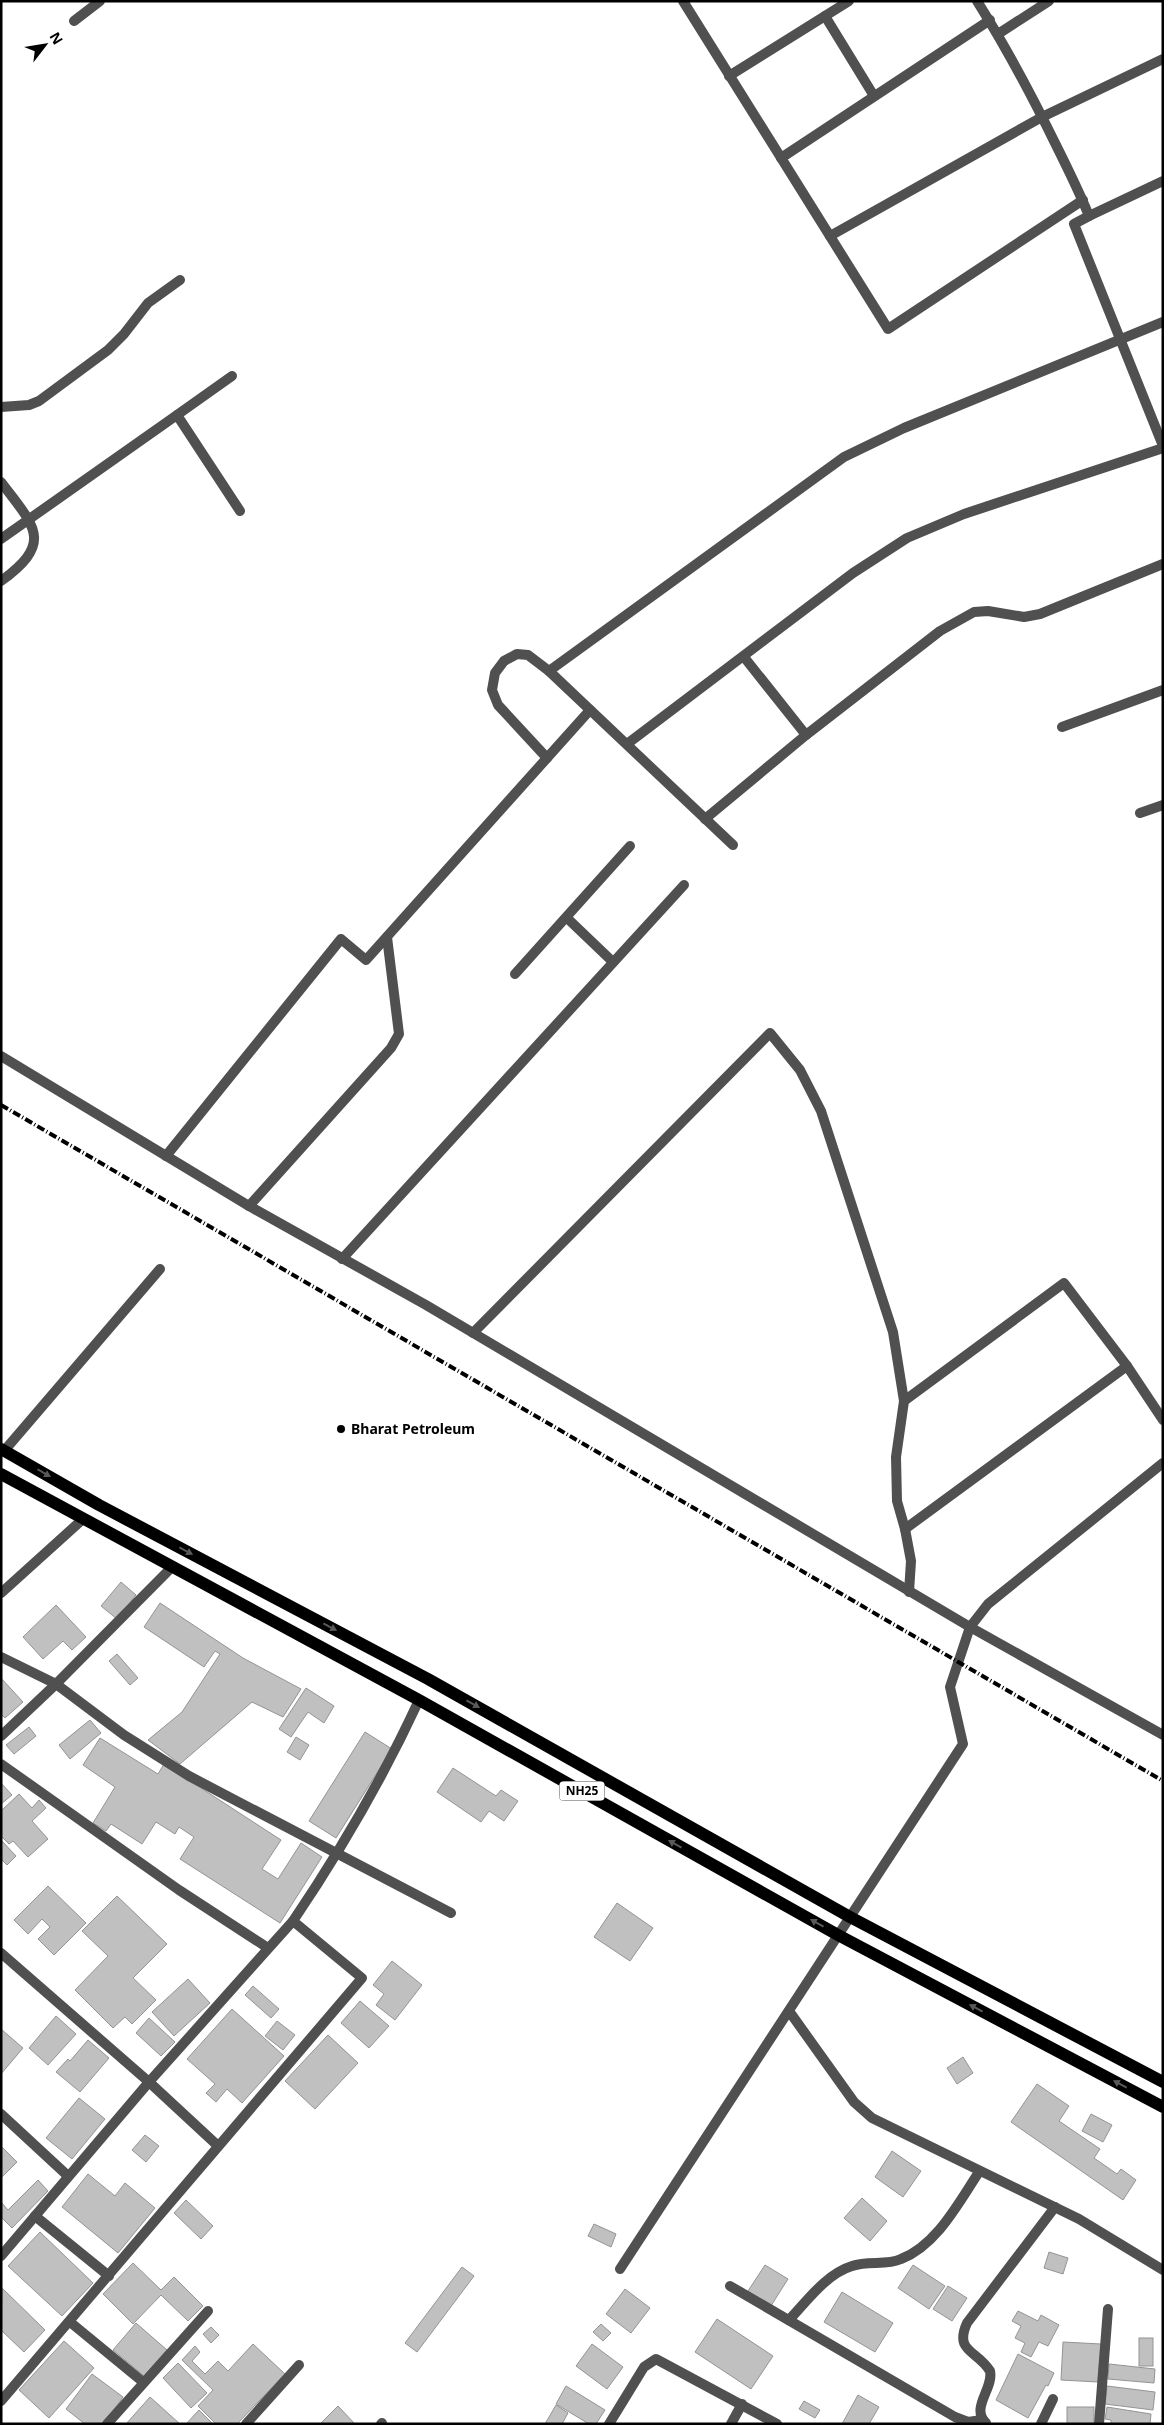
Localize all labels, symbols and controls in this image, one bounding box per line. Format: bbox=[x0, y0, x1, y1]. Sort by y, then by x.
north arrow bbox=[20, 20, 70, 70]
text: N bbox=[45, 28, 68, 48]
place label: Bharat Petroleum bbox=[351, 1419, 475, 1438]
marker: Bharat Petroleum bbox=[335, 1423, 347, 1435]
one-way arrow bbox=[36, 1469, 51, 1477]
one-way arrow bbox=[179, 1547, 193, 1555]
one-way arrow bbox=[323, 1623, 337, 1631]
one-way arrow bbox=[466, 1700, 479, 1709]
road number: NH25 bbox=[560, 1782, 604, 1800]
one-way arrow bbox=[669, 1839, 682, 1848]
one-way arrow bbox=[811, 1919, 824, 1928]
one-way arrow bbox=[969, 2004, 983, 2012]
one-way arrow bbox=[1112, 2080, 1127, 2088]

